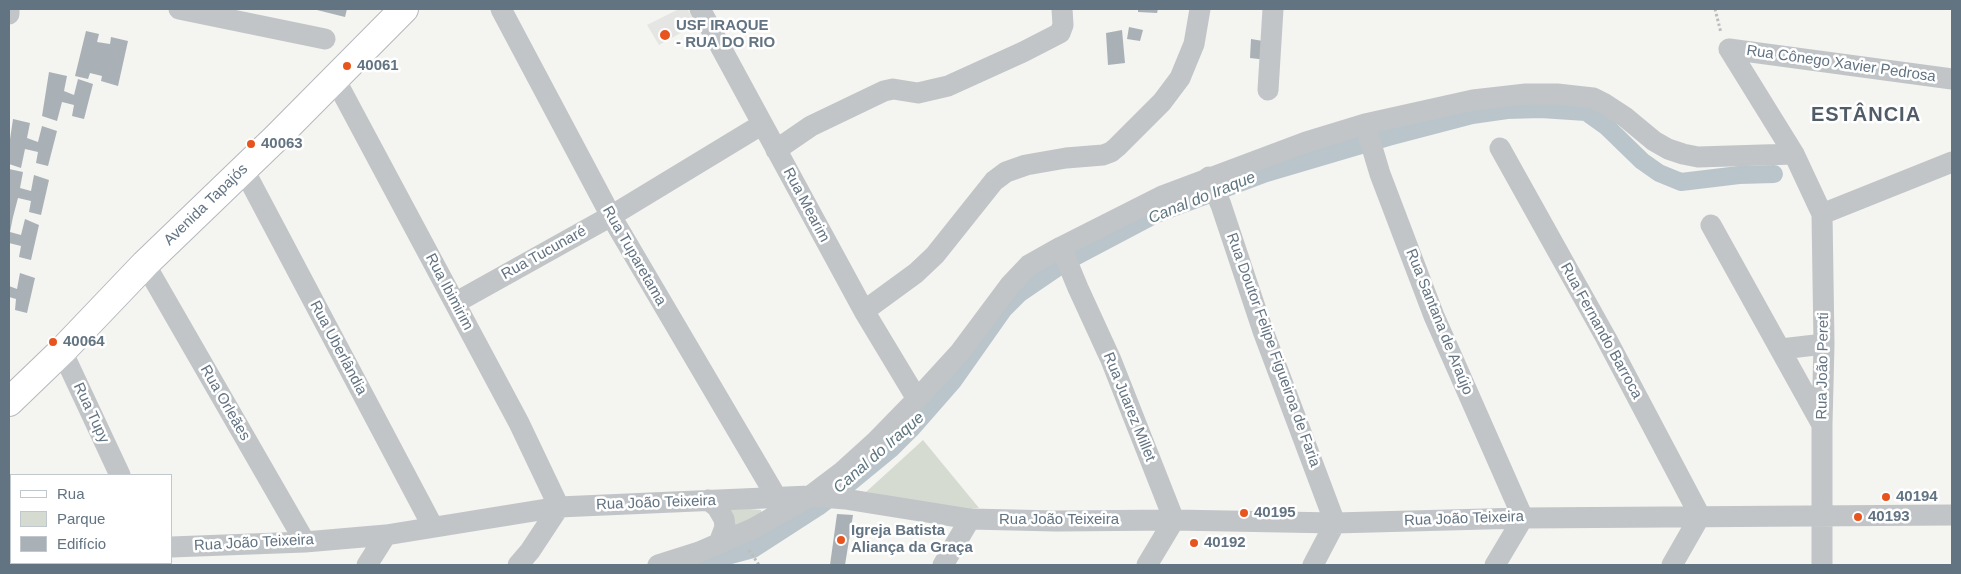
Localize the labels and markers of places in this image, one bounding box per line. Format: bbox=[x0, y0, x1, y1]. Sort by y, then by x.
place label: USF IRAQUE - RUA DO RIO bbox=[676, 17, 775, 52]
marker: USF IRAQUE - RUA DO RIO bbox=[658, 28, 672, 42]
place label: 40061 bbox=[357, 57, 399, 75]
marker: 40061 bbox=[341, 60, 353, 72]
place label: 40063 bbox=[261, 135, 303, 153]
marker: 40063 bbox=[245, 138, 257, 150]
place label: 40064 bbox=[63, 333, 105, 351]
marker: 40064 bbox=[47, 336, 59, 348]
place label: 40194 bbox=[1896, 488, 1938, 506]
marker: 40194 bbox=[1880, 491, 1892, 503]
place label: 40195 bbox=[1254, 504, 1296, 522]
marker: 40195 bbox=[1238, 507, 1250, 519]
place label: 40193 bbox=[1868, 508, 1910, 526]
marker: 40193 bbox=[1852, 511, 1864, 523]
place label: Igreja Batista Aliança da Graça bbox=[851, 522, 973, 557]
marker: Igreja Batista Aliança da Graça bbox=[835, 534, 847, 546]
place label: 40192 bbox=[1204, 534, 1246, 552]
marker: 40192 bbox=[1188, 537, 1200, 549]

